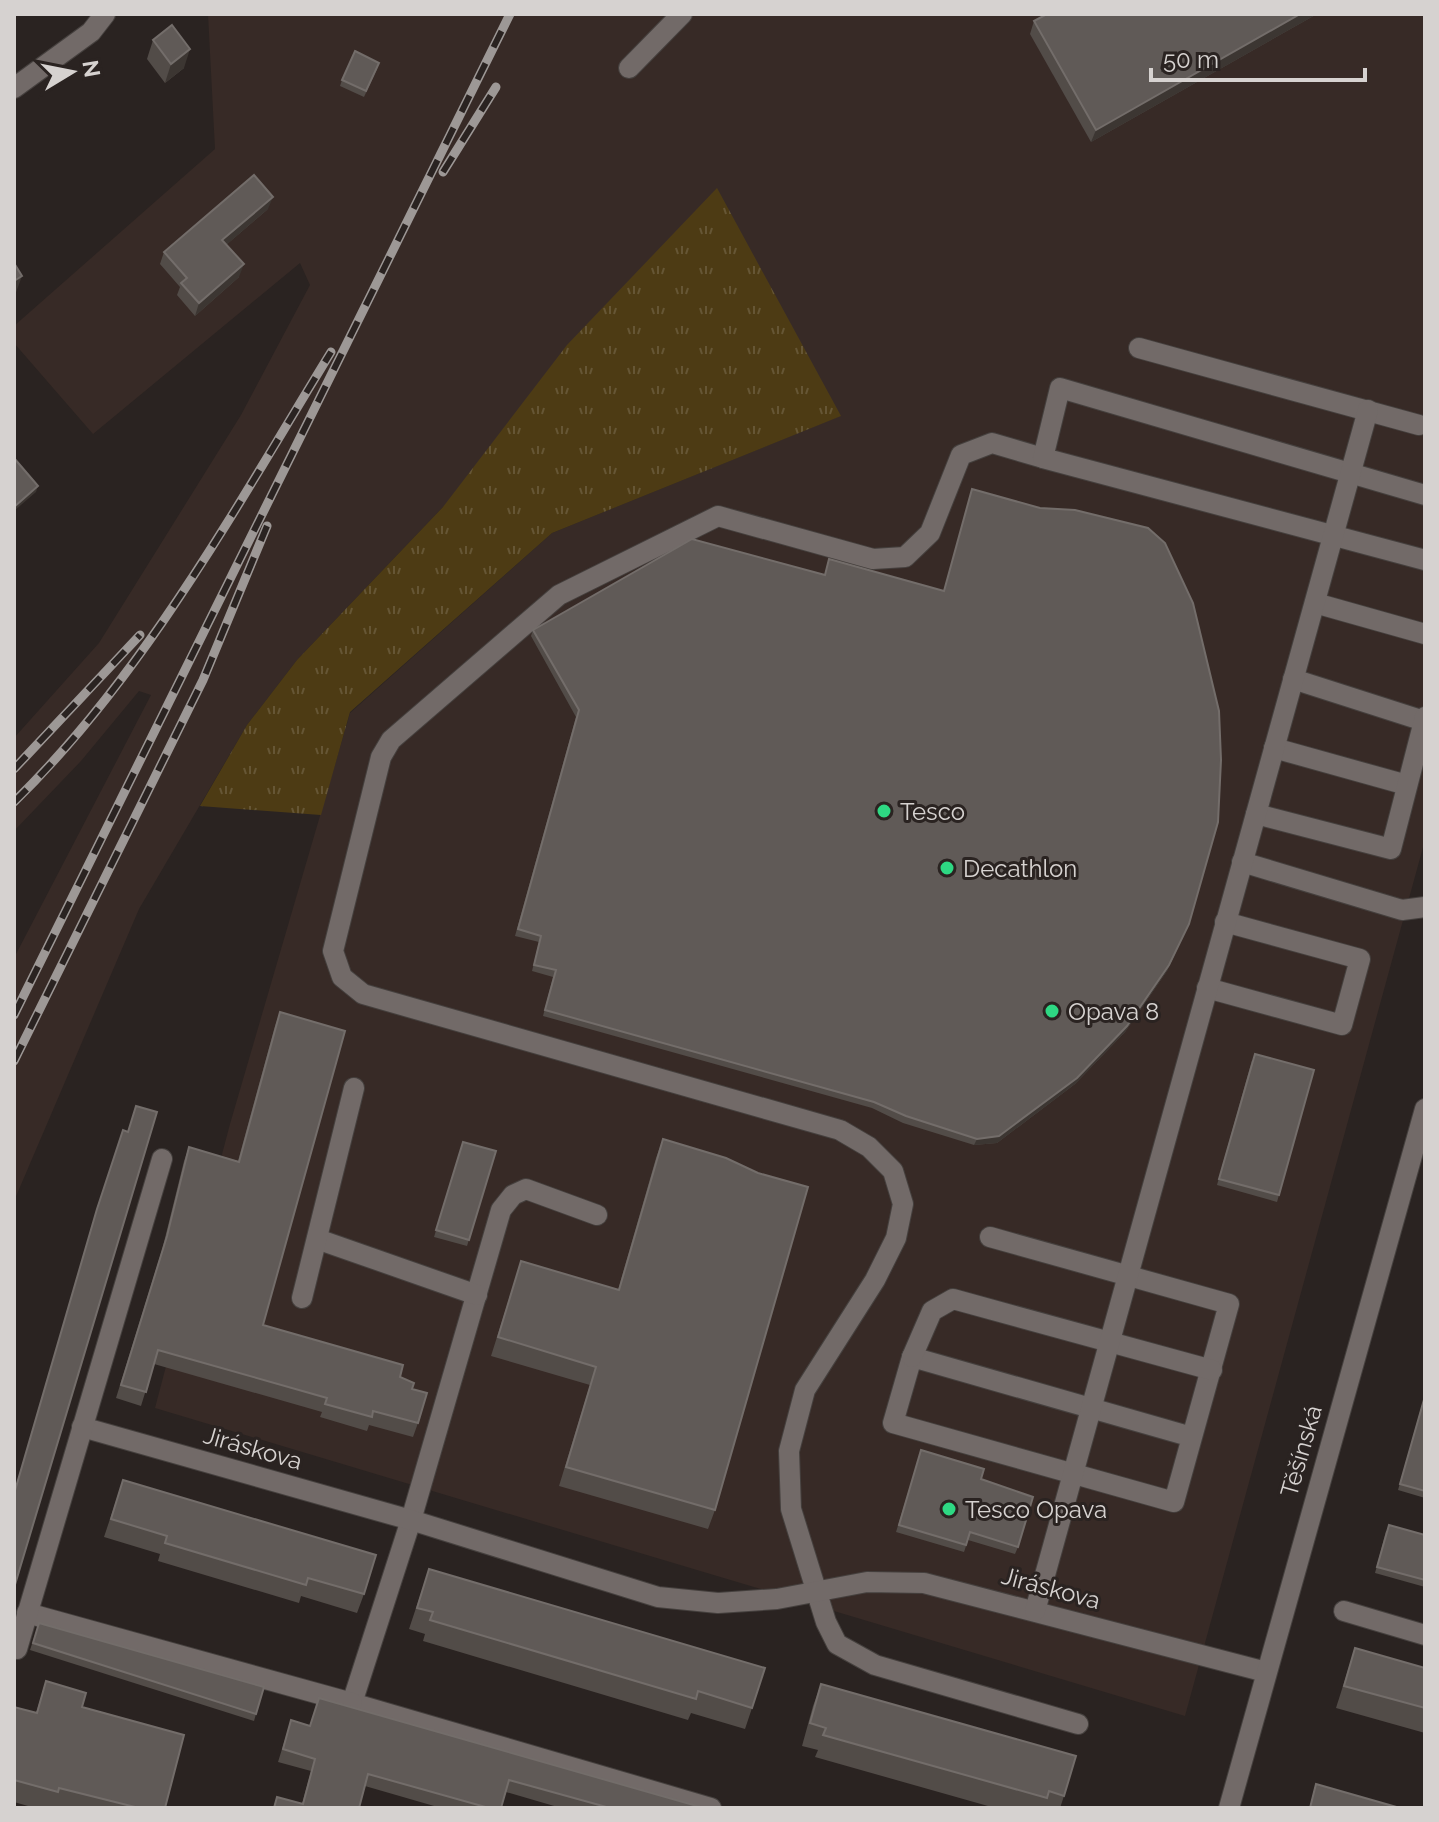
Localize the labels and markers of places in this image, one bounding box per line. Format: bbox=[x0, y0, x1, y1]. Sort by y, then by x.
place label: Tesco bbox=[900, 797, 965, 826]
marker: Tesco bbox=[875, 802, 893, 820]
place label: Decathlon bbox=[963, 854, 1077, 883]
marker: Decathlon bbox=[938, 859, 956, 877]
place label: Opava 8 bbox=[1068, 997, 1159, 1026]
marker: Opava 8 bbox=[1043, 1002, 1061, 1020]
place label: Tesco Opava bbox=[965, 1495, 1107, 1524]
marker: Tesco Opava bbox=[940, 1500, 958, 1518]

